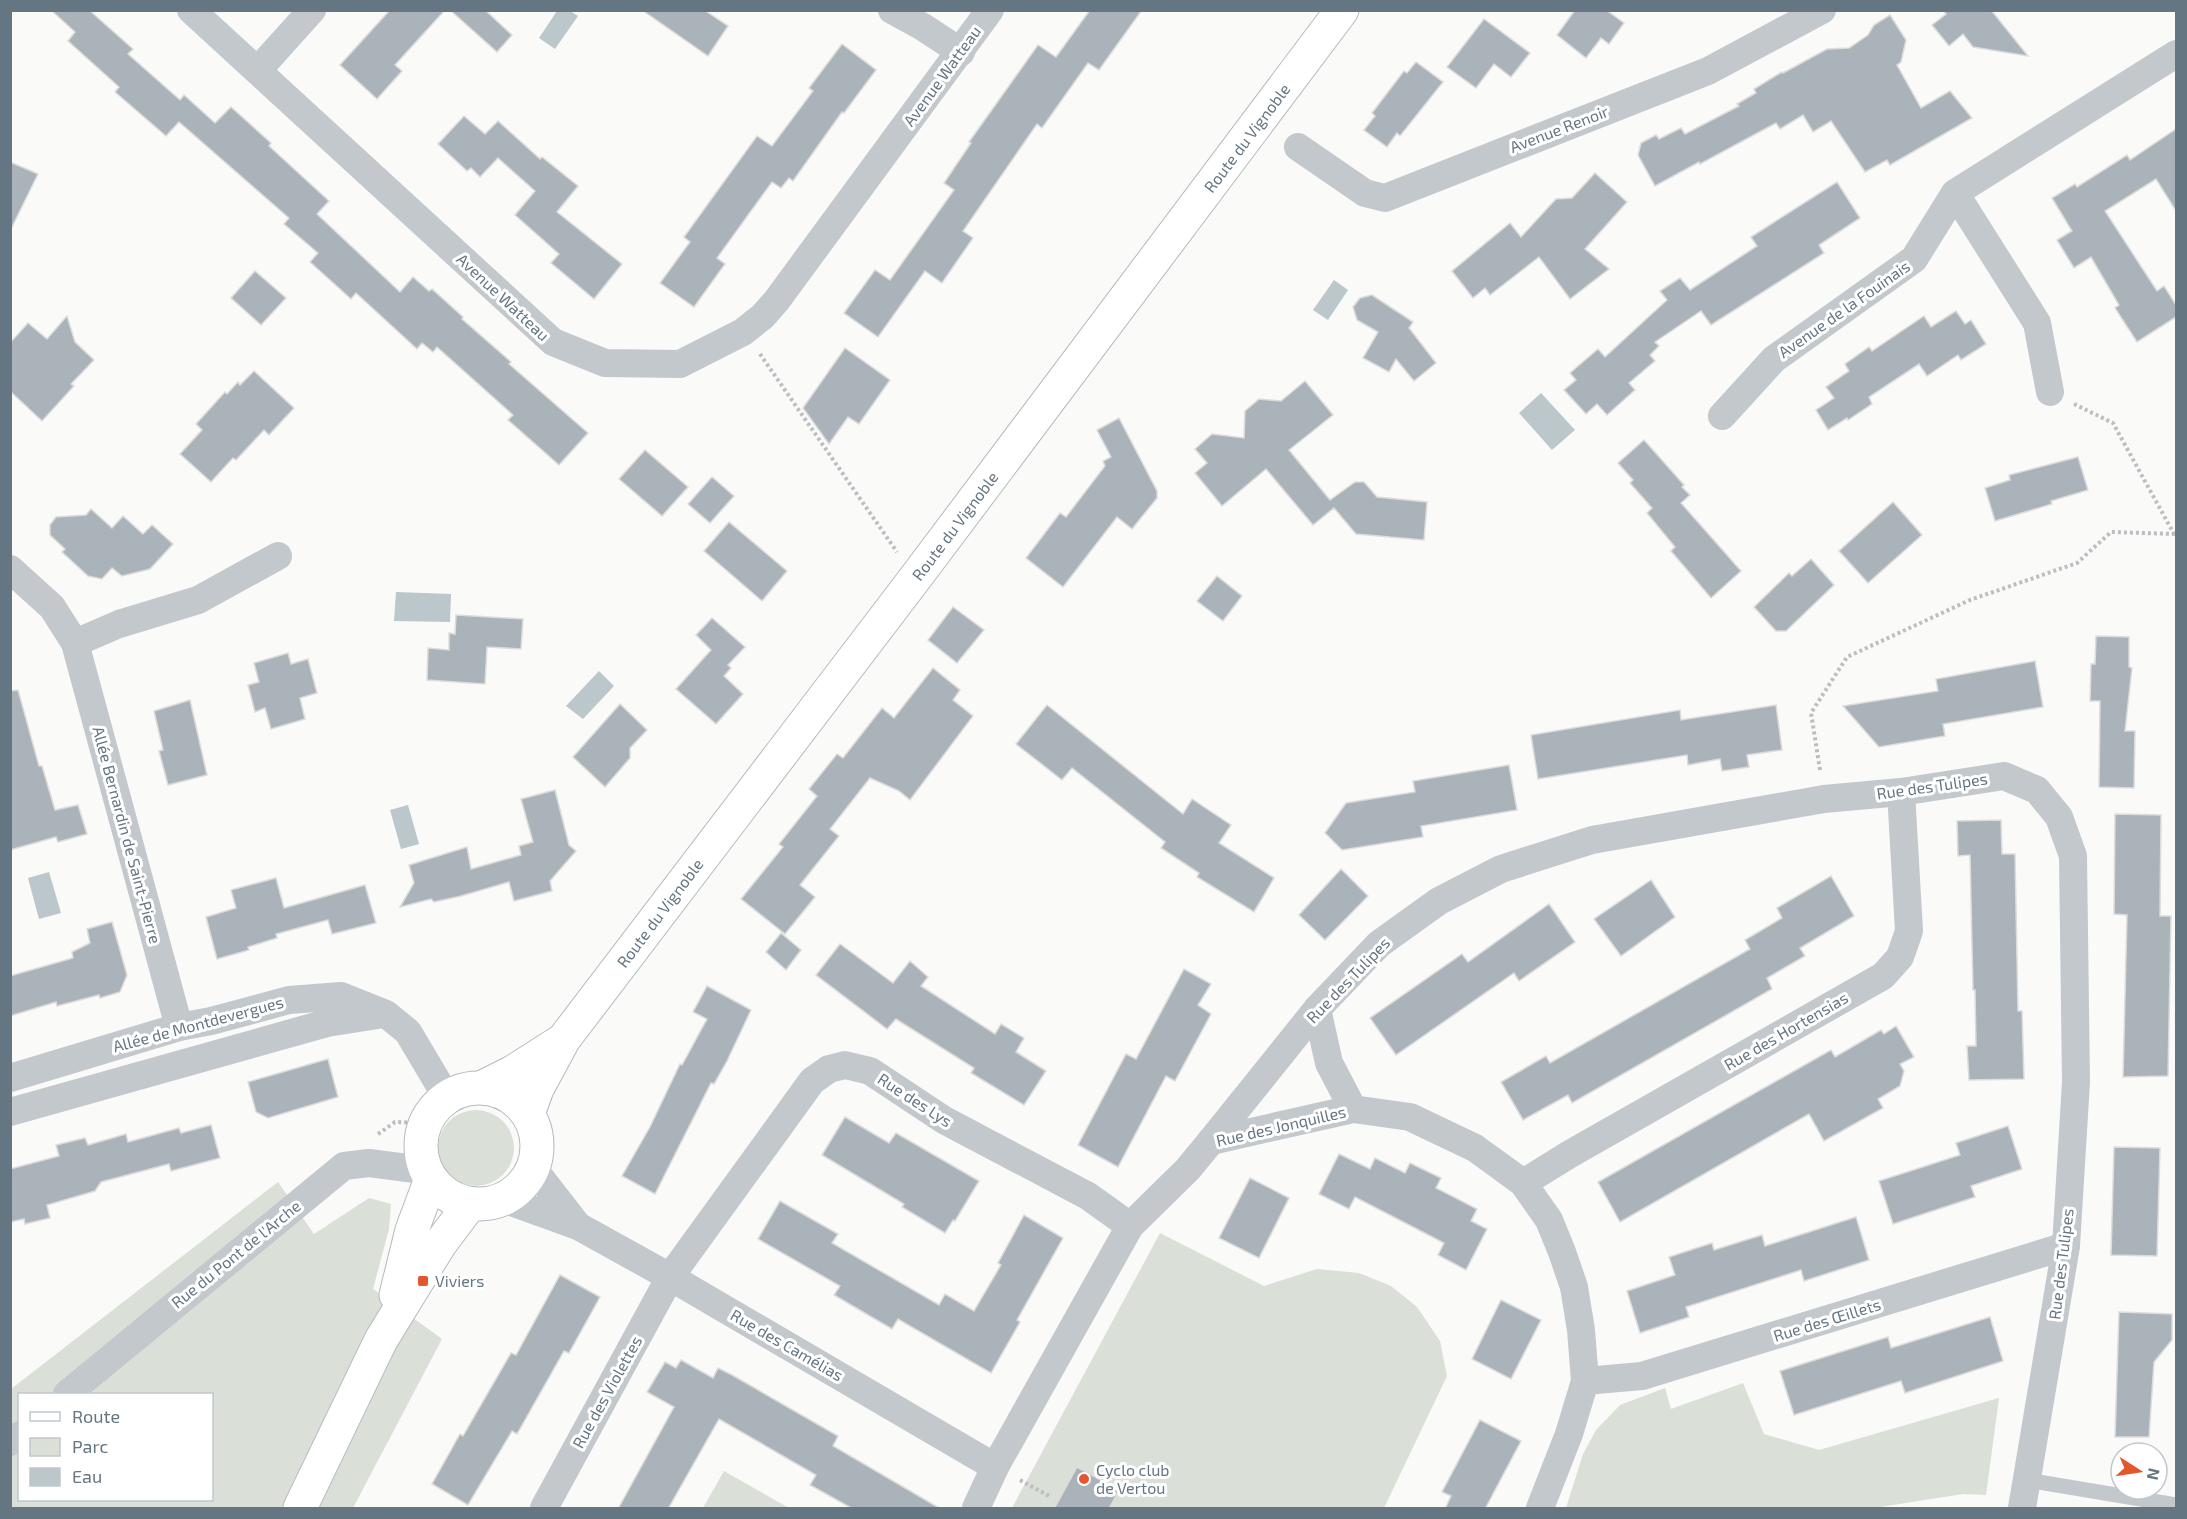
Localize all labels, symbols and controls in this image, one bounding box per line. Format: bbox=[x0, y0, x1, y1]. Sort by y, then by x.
street label: Avenue Watteau bbox=[899, 22, 984, 130]
street label: Route du Vignoble bbox=[1200, 80, 1294, 196]
street label: Avenue Renoir bbox=[1507, 101, 1611, 156]
street label: Avenue Watteau bbox=[453, 249, 553, 344]
street label: Avenue de la Fouinais bbox=[1774, 256, 1913, 361]
street label: Route du Vignoble bbox=[908, 468, 1002, 584]
street label: Allée Bernardin de Saint-Pierre bbox=[89, 724, 166, 946]
street label: Rue des Tulipes bbox=[1875, 768, 1989, 803]
street label: Route du Vignoble bbox=[613, 855, 707, 971]
street label: Rue des Tulipes bbox=[1302, 933, 1393, 1027]
street label: Rue des Hortensias bbox=[1720, 987, 1851, 1074]
street label: Allée de Montdevergues bbox=[110, 992, 285, 1055]
street label: Rue des Lys bbox=[875, 1069, 956, 1131]
street label: Rue des Jonquilles bbox=[1214, 1101, 1348, 1150]
street label: Rue du Pont de l'Arche bbox=[167, 1196, 304, 1312]
street label: Rue des Tulipes bbox=[2044, 1207, 2077, 1321]
place label: Viviers bbox=[435, 1271, 484, 1290]
marker: Viviers bbox=[416, 1274, 430, 1288]
street label: Rue des Œillets bbox=[1771, 1294, 1883, 1345]
street label: Rue des Camélias bbox=[728, 1305, 847, 1384]
street label: Rue des Violettes bbox=[568, 1332, 645, 1451]
legend bbox=[18, 1393, 213, 1501]
text: Route bbox=[72, 1405, 120, 1427]
text: Parc bbox=[72, 1435, 108, 1457]
north arrow bbox=[2109, 1441, 2169, 1501]
place label: Cyclo club de Vertou bbox=[1096, 1460, 1169, 1497]
text: Eau bbox=[72, 1465, 102, 1487]
text: N bbox=[2144, 1467, 2165, 1482]
marker: Cyclo club de Vertou bbox=[1077, 1472, 1091, 1486]

